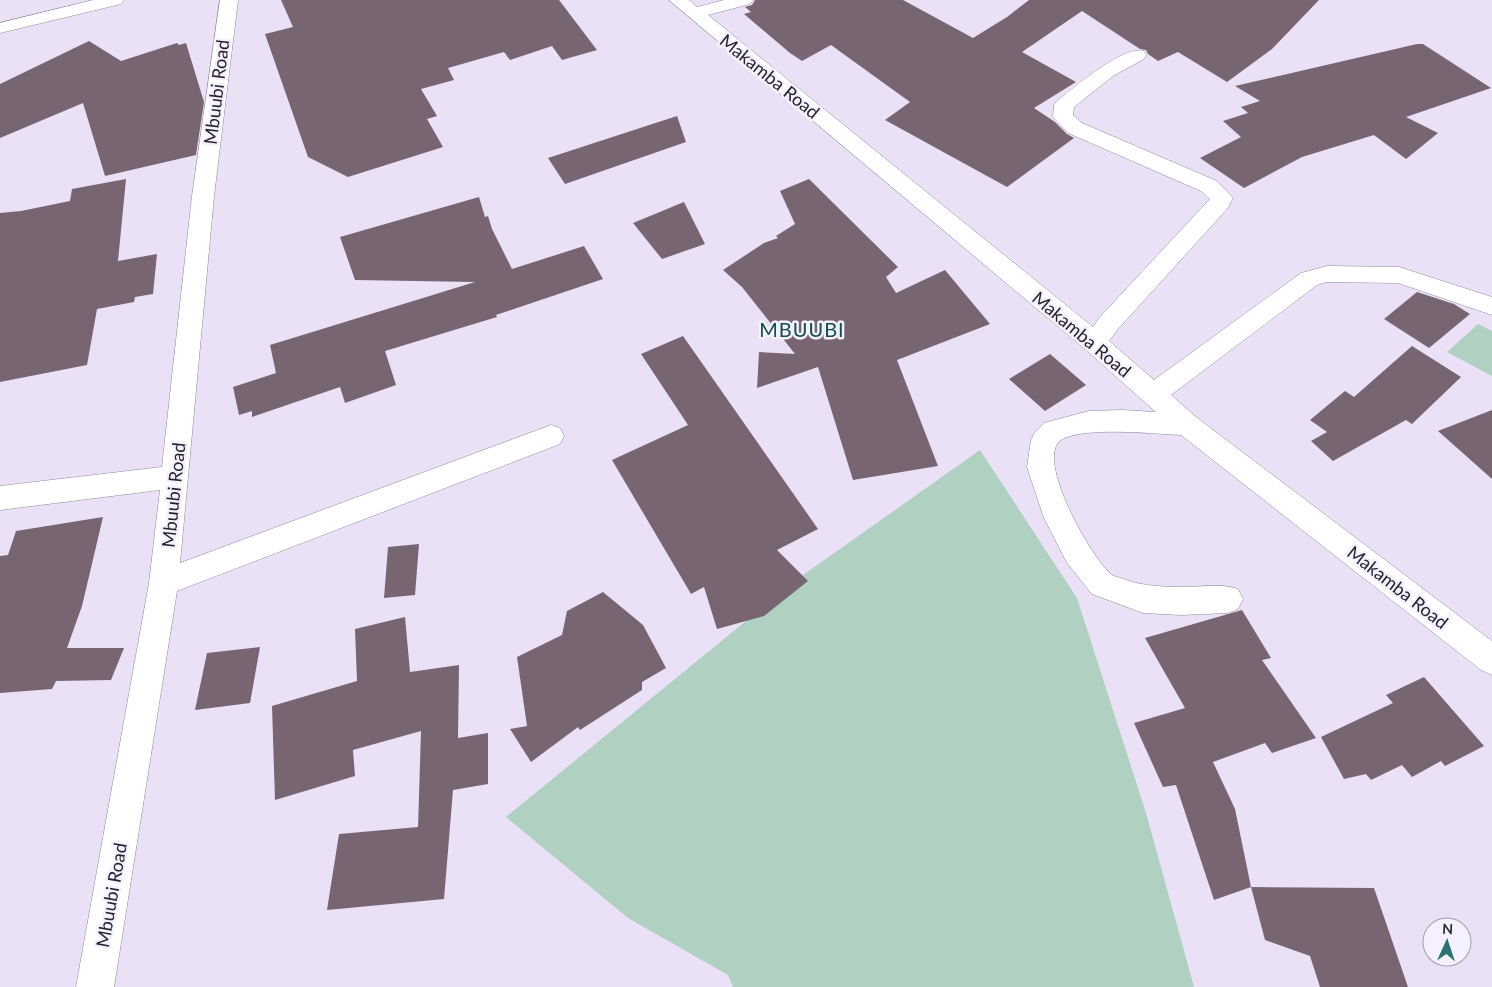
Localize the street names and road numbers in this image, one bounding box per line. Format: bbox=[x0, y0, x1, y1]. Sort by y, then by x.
street label: Makamba Road bbox=[716, 29, 824, 123]
street label: Mbuubi Road bbox=[199, 38, 233, 146]
street label: Makamba Road bbox=[1028, 286, 1136, 382]
street label: Mbuubi Road bbox=[157, 441, 189, 549]
street label: Makamba Road bbox=[1343, 541, 1453, 633]
street label: Mbuubi Road bbox=[91, 841, 131, 949]

